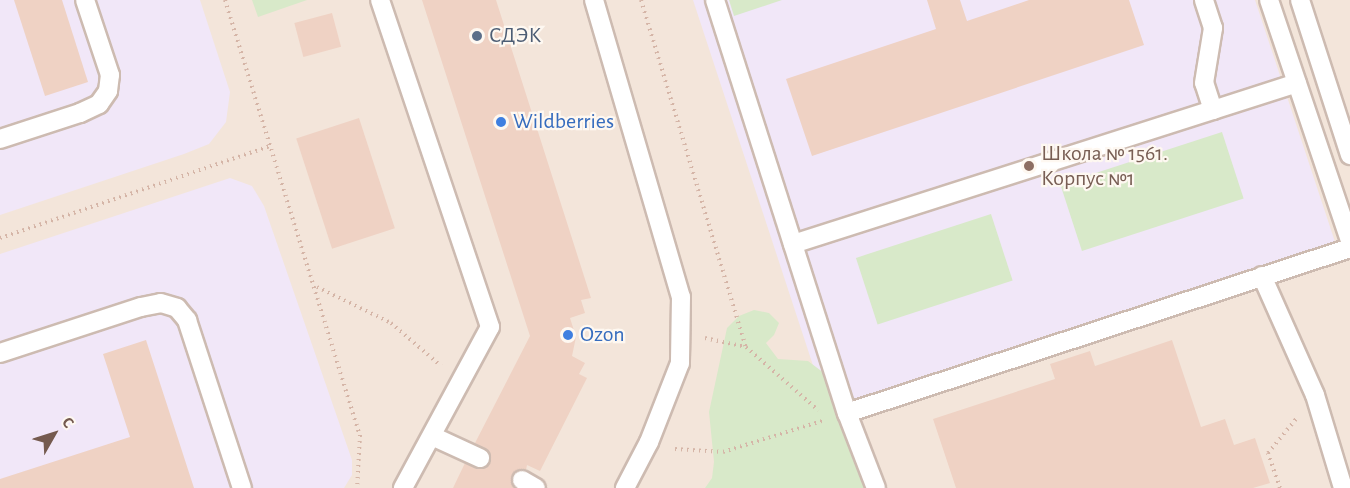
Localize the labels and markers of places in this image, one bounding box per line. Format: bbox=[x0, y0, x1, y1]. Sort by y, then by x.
place label: СДЭК bbox=[489, 23, 541, 49]
marker: СДЭК bbox=[470, 29, 484, 43]
place label: Wildberries bbox=[513, 109, 614, 135]
marker: Wildberries bbox=[494, 115, 508, 129]
place label: Школа № 1561. Корпус №1 bbox=[1041, 140, 1168, 192]
marker: Школа № 1561. Корпус №1 bbox=[1022, 159, 1036, 173]
place label: Ozon bbox=[580, 322, 625, 348]
marker: Ozon bbox=[561, 328, 575, 342]

